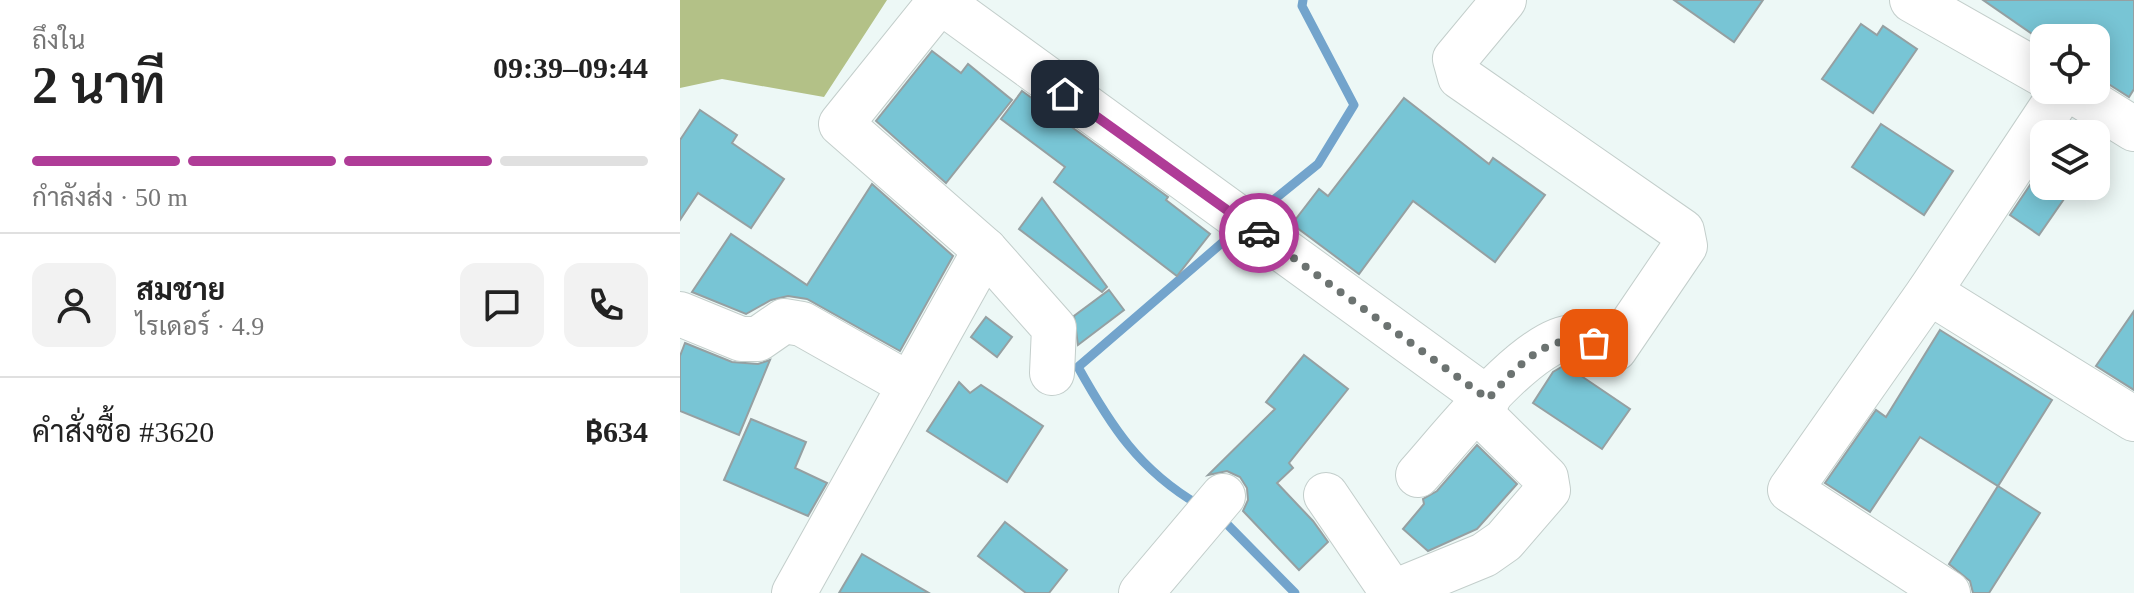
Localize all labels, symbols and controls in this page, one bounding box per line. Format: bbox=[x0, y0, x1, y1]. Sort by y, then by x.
map controls bbox=[2030, 24, 2110, 200]
button: locate bbox=[2030, 24, 2110, 104]
text: ถึงใน bbox=[32, 26, 85, 55]
text: 09:39–09:44 bbox=[493, 51, 648, 84]
text: 2 นาที bbox=[32, 57, 166, 114]
pin bbox=[1031, 60, 1099, 128]
icon: home bbox=[1043, 72, 1087, 116]
button: layers bbox=[2030, 120, 2110, 200]
text: กำลังส่ง · 50 m bbox=[32, 183, 188, 212]
courier bbox=[1219, 193, 1299, 273]
icon: car bbox=[1237, 211, 1281, 255]
button: person bbox=[32, 263, 116, 347]
button: chat bbox=[460, 263, 544, 347]
button: phone bbox=[564, 263, 648, 347]
text: สมชาย bbox=[136, 273, 225, 306]
pin bbox=[1560, 309, 1628, 377]
text: ไรเดอร์ · 4.9 bbox=[136, 312, 264, 341]
icon: bag bbox=[1572, 321, 1616, 365]
text: คำสั่งซื้อ #3620 bbox=[32, 415, 214, 448]
text: ฿634 bbox=[585, 415, 648, 448]

